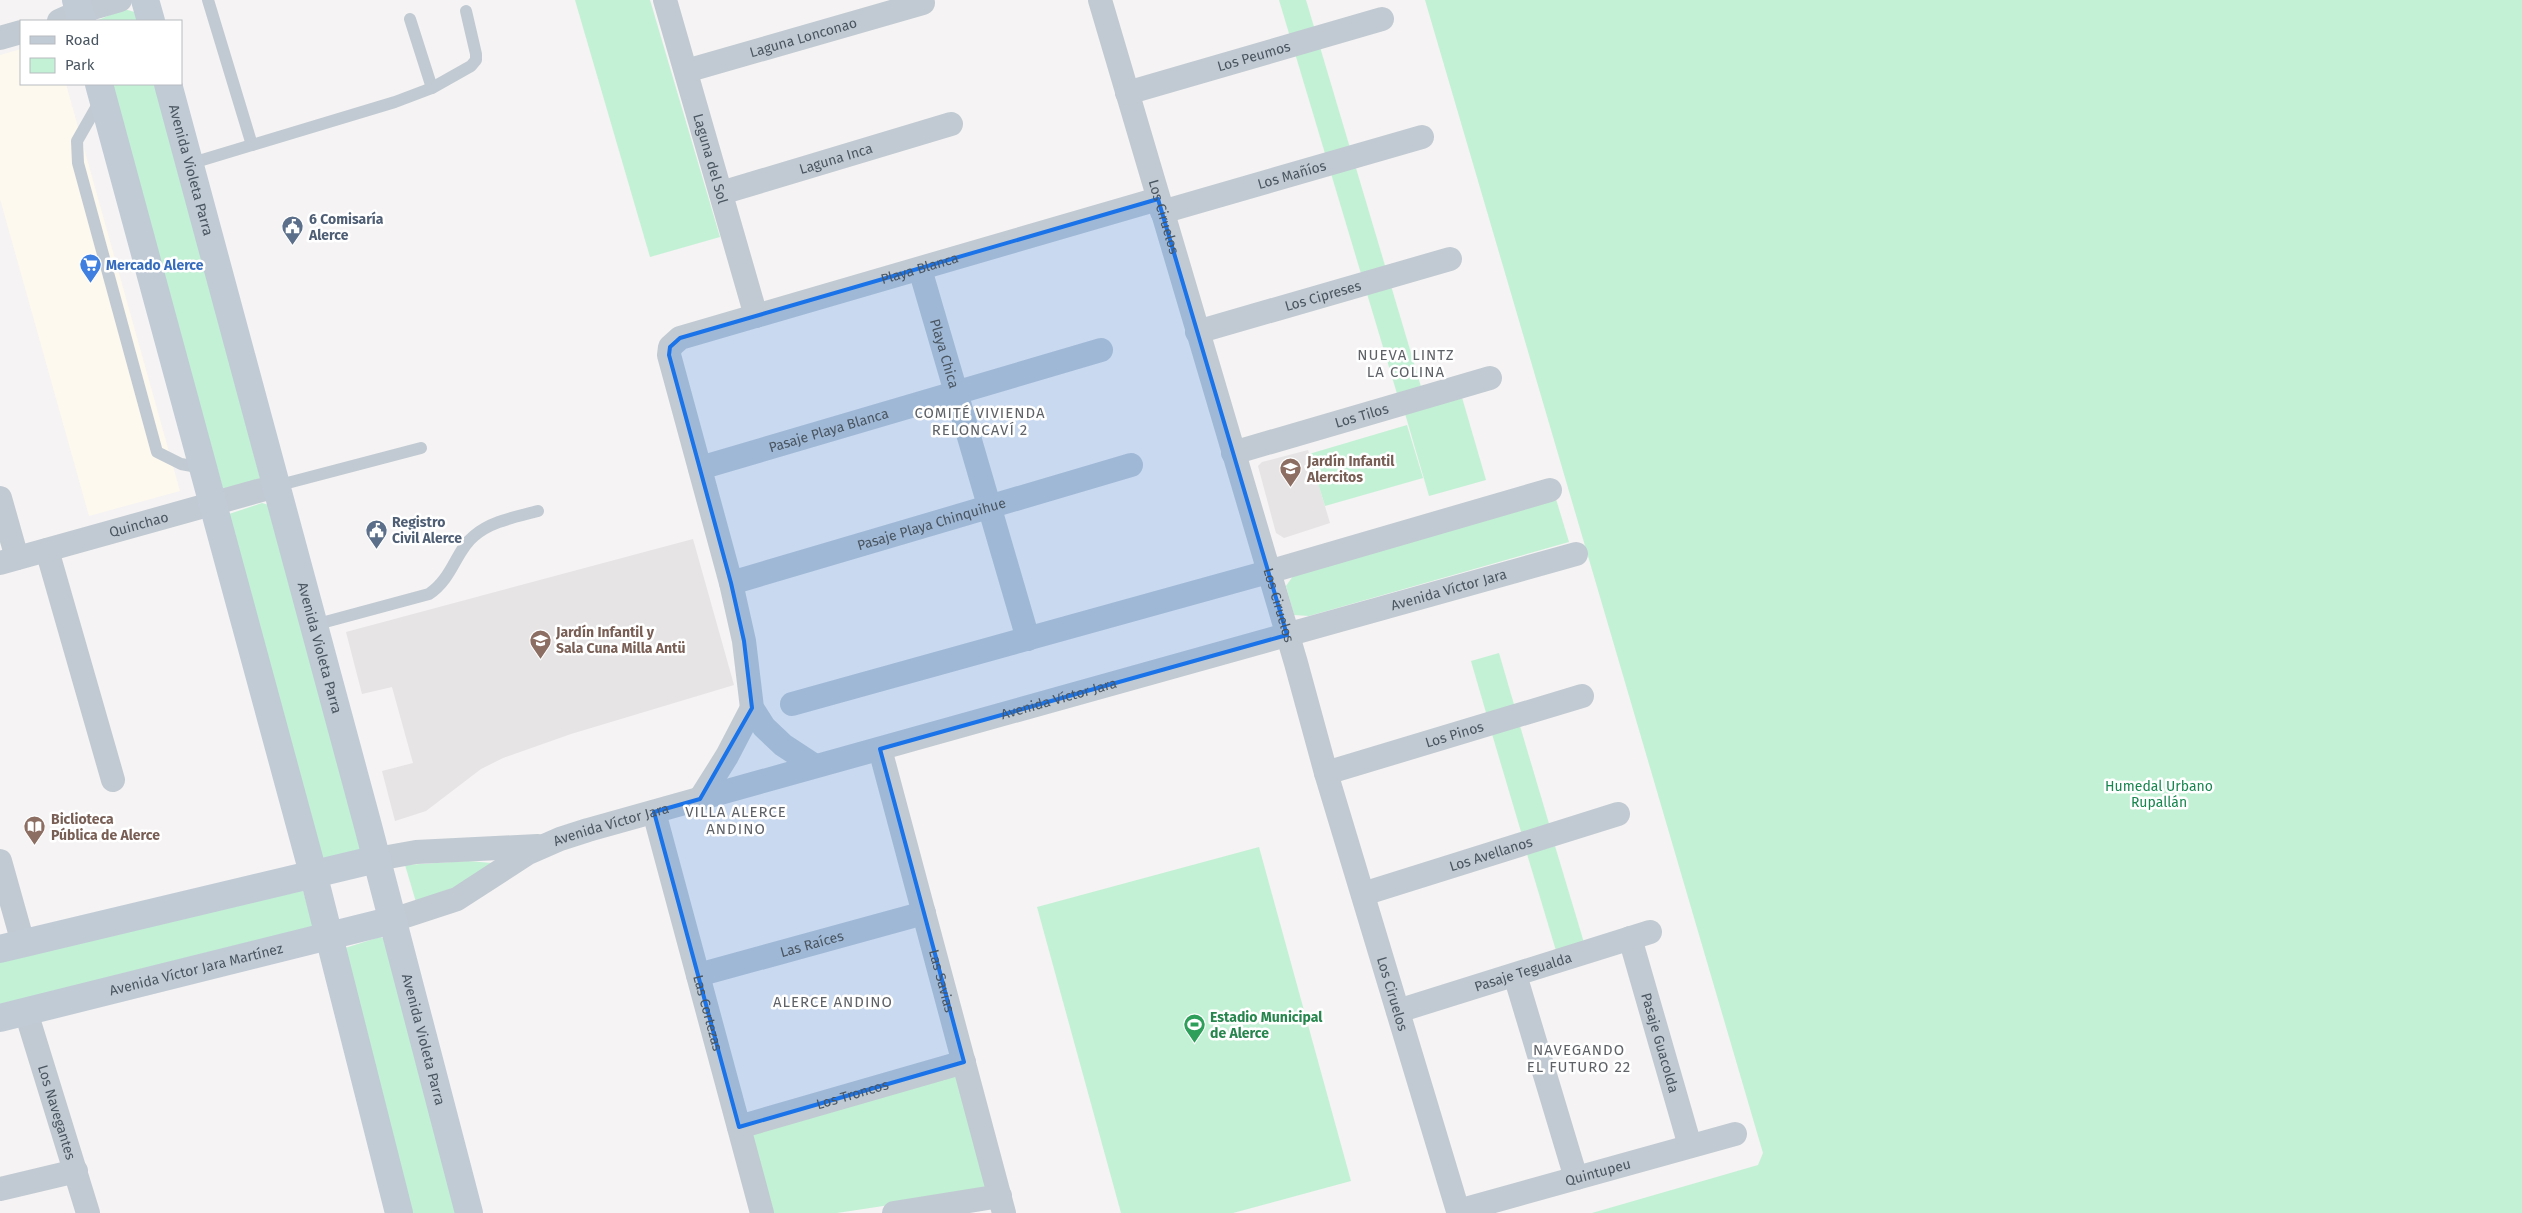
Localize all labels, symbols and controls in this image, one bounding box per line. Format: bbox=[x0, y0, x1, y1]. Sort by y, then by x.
street label: Laguna Lonconao bbox=[748, 14, 859, 61]
legend bbox=[20, 20, 182, 85]
text: Road bbox=[65, 31, 100, 49]
street label: Los Peumos bbox=[1215, 38, 1293, 75]
text: Park bbox=[65, 56, 95, 74]
street label: Avenida Violeta Parra bbox=[165, 103, 216, 238]
street label: Laguna del Sol bbox=[689, 112, 731, 206]
street label: Laguna Inca bbox=[797, 140, 875, 178]
street label: Los Mañíos bbox=[1256, 157, 1329, 193]
street label: Los Ciruelos bbox=[1145, 178, 1183, 257]
place label: 6 Comisaría Alerce bbox=[308, 211, 384, 244]
public building icon: 6 Comisaría Alerce bbox=[281, 215, 305, 246]
street label: Playa Blanca bbox=[879, 250, 960, 288]
supermarket icon: Mercado Alerce bbox=[78, 253, 102, 284]
place label: Mercado Alerce bbox=[106, 257, 204, 274]
street label: Los Cipreses bbox=[1283, 277, 1364, 315]
street label: Playa Chica bbox=[926, 317, 962, 390]
district label: NUEVA LINTZ LA COLINA bbox=[1357, 346, 1455, 381]
street label: Los Tilos bbox=[1333, 400, 1391, 432]
district label: COMITÉ VIVIENDA RELONCAVÍ 2 bbox=[914, 404, 1046, 439]
street label: Pasaje Playa Blanca bbox=[767, 405, 891, 456]
place label: Jardín Infantil Alercitos bbox=[1306, 453, 1395, 486]
school or university icon: Jardín Infantil Alercitos bbox=[1279, 457, 1303, 488]
street label: Pasaje Playa Chinquihue bbox=[855, 494, 1008, 554]
street label: Quinchao bbox=[107, 508, 170, 541]
place label: Registro Civil Alerce bbox=[392, 514, 462, 547]
public building icon: Registro Civil Alerce bbox=[364, 518, 388, 549]
street label: Los Ciruelos bbox=[1259, 566, 1298, 645]
street label: Avenida Víctor Jara bbox=[1389, 566, 1509, 614]
street label: Avenida Violeta Parra bbox=[294, 580, 345, 716]
place label: Jardín Infantil y Sala Cuna Milla Antü bbox=[555, 624, 685, 657]
school or university icon: Jardín Infantil y Sala Cuna Milla Antü bbox=[528, 628, 552, 659]
street label: Avenida Víctor Jara bbox=[999, 675, 1119, 723]
street label: Los Pinos bbox=[1423, 718, 1486, 752]
park label: Humedal Urbano Rupallán bbox=[2105, 778, 2213, 811]
street label: Avenida Víctor Jara bbox=[551, 800, 671, 850]
district label: VILLA ALERCE ANDINO bbox=[685, 803, 787, 838]
place label: Biclioteca Pública de Alerce bbox=[51, 811, 160, 844]
library icon: Biclioteca Pública de Alerce bbox=[23, 815, 47, 846]
street label: Los Avellanos bbox=[1447, 833, 1535, 875]
street label: Las Raíces bbox=[778, 927, 846, 961]
street label: Avenida Víctor Jara Martínez bbox=[108, 940, 285, 999]
street label: Las Savias bbox=[925, 948, 958, 1015]
street label: Pasaje Tegualda bbox=[1472, 949, 1574, 996]
street label: Los Ciruelos bbox=[1373, 955, 1411, 1034]
street label: Avenida Violeta Parra bbox=[398, 972, 449, 1107]
street label: Las Cortezas bbox=[689, 973, 726, 1053]
street label: Pasaje Guacolda bbox=[1637, 991, 1682, 1095]
district label: ALERCE ANDINO bbox=[773, 993, 893, 1011]
place label: Estadio Municipal de Alerce bbox=[1210, 1009, 1323, 1042]
sports icon: Estadio Municipal de Alerce bbox=[1182, 1013, 1206, 1044]
district label: NAVEGANDO EL FUTURO 22 bbox=[1527, 1041, 1631, 1076]
street label: Los Navegantes bbox=[34, 1063, 79, 1162]
street label: Los Troncos bbox=[814, 1076, 891, 1113]
street label: Quintupeu bbox=[1563, 1155, 1633, 1190]

